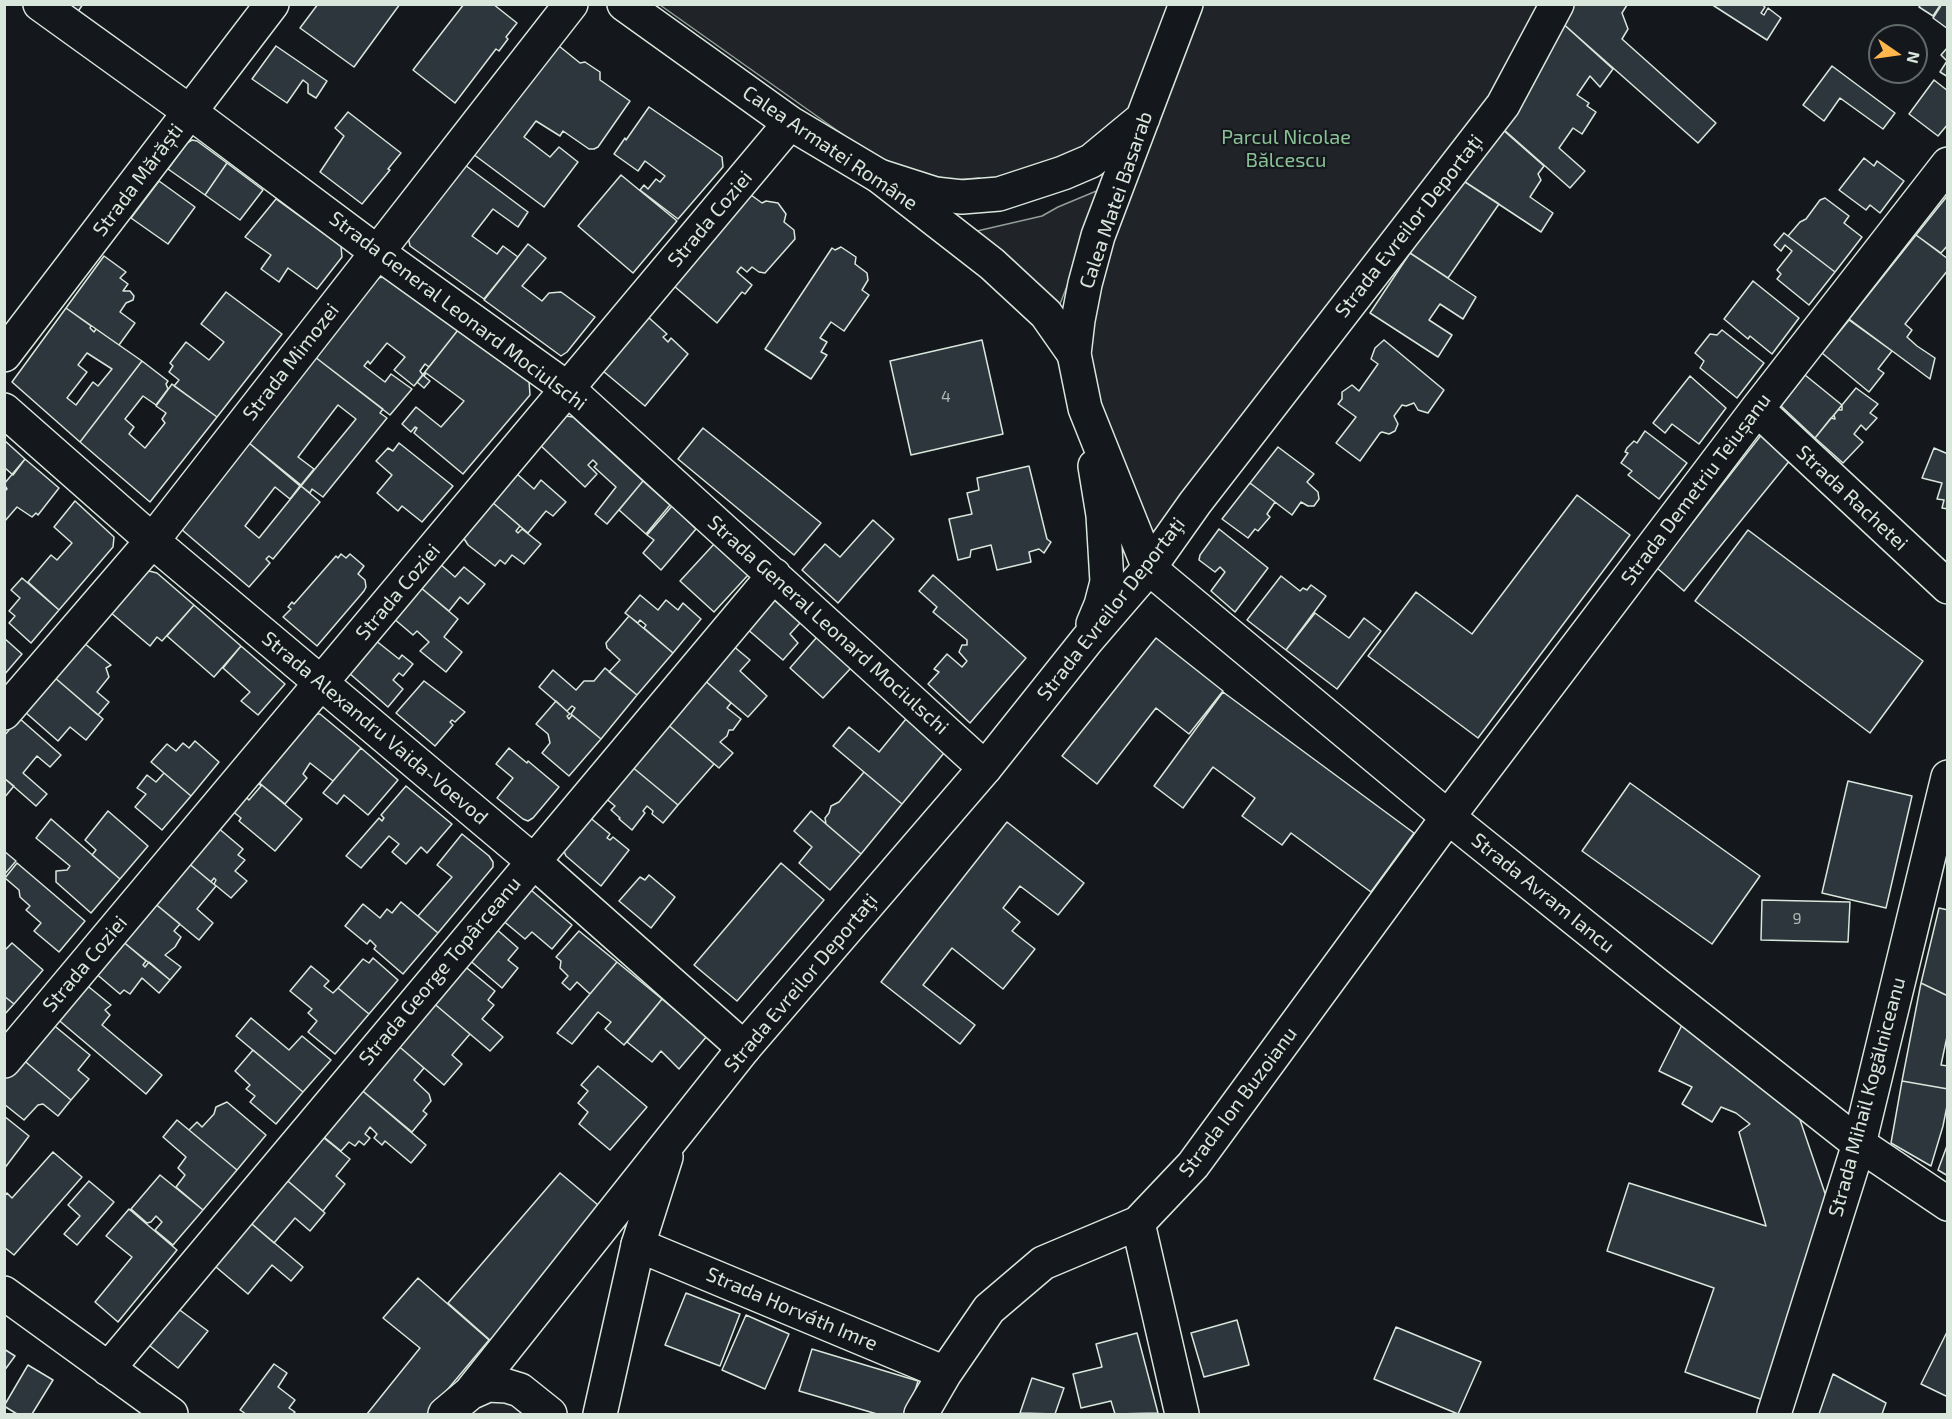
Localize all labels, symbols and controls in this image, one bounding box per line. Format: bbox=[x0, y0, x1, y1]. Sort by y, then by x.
north arrow bbox=[1868, 24, 1928, 84]
text: N bbox=[1904, 50, 1925, 65]
street label: Calea Armatei Române bbox=[738, 81, 922, 215]
street label: Calea Matei Basarab bbox=[1074, 108, 1158, 292]
street label: Strada Mărăști bbox=[88, 119, 188, 241]
park label: Parcul Nicolae Bălcescu bbox=[1221, 125, 1351, 172]
street label: Strada Evreilor Deportaţi bbox=[1330, 130, 1488, 322]
street label: Strada Coziei bbox=[663, 166, 757, 272]
street label: Strada General Leonard Mociulschi bbox=[325, 206, 591, 416]
street label: Strada Mimozei bbox=[238, 299, 344, 425]
house number: 4 bbox=[941, 387, 951, 407]
street label: Strada Demetriu Teiușanu bbox=[1616, 388, 1776, 590]
street label: Strada Rachetei bbox=[1791, 440, 1913, 556]
street label: Strada General Leonard Mociulschi bbox=[703, 510, 953, 740]
street label: Strada Evreilor Deportaţi bbox=[1032, 513, 1190, 705]
street label: Strada Coziei bbox=[351, 539, 445, 645]
street label: Strada Alexandru Vaida-Voevod bbox=[257, 626, 493, 830]
street label: Strada Avram Iancu bbox=[1467, 828, 1619, 958]
street label: Strada George Topârceanu bbox=[354, 872, 526, 1070]
street label: Strada Evreilor Deportaţi bbox=[719, 889, 883, 1077]
house number: 9 bbox=[1792, 909, 1802, 929]
street label: Strada Coziei bbox=[38, 911, 132, 1017]
street label: Strada Mihail Kogălniceanu bbox=[1823, 975, 1911, 1219]
street label: Strada Ion Buzoianu bbox=[1174, 1022, 1302, 1182]
street label: Strada Horváth Imre bbox=[703, 1262, 881, 1356]

